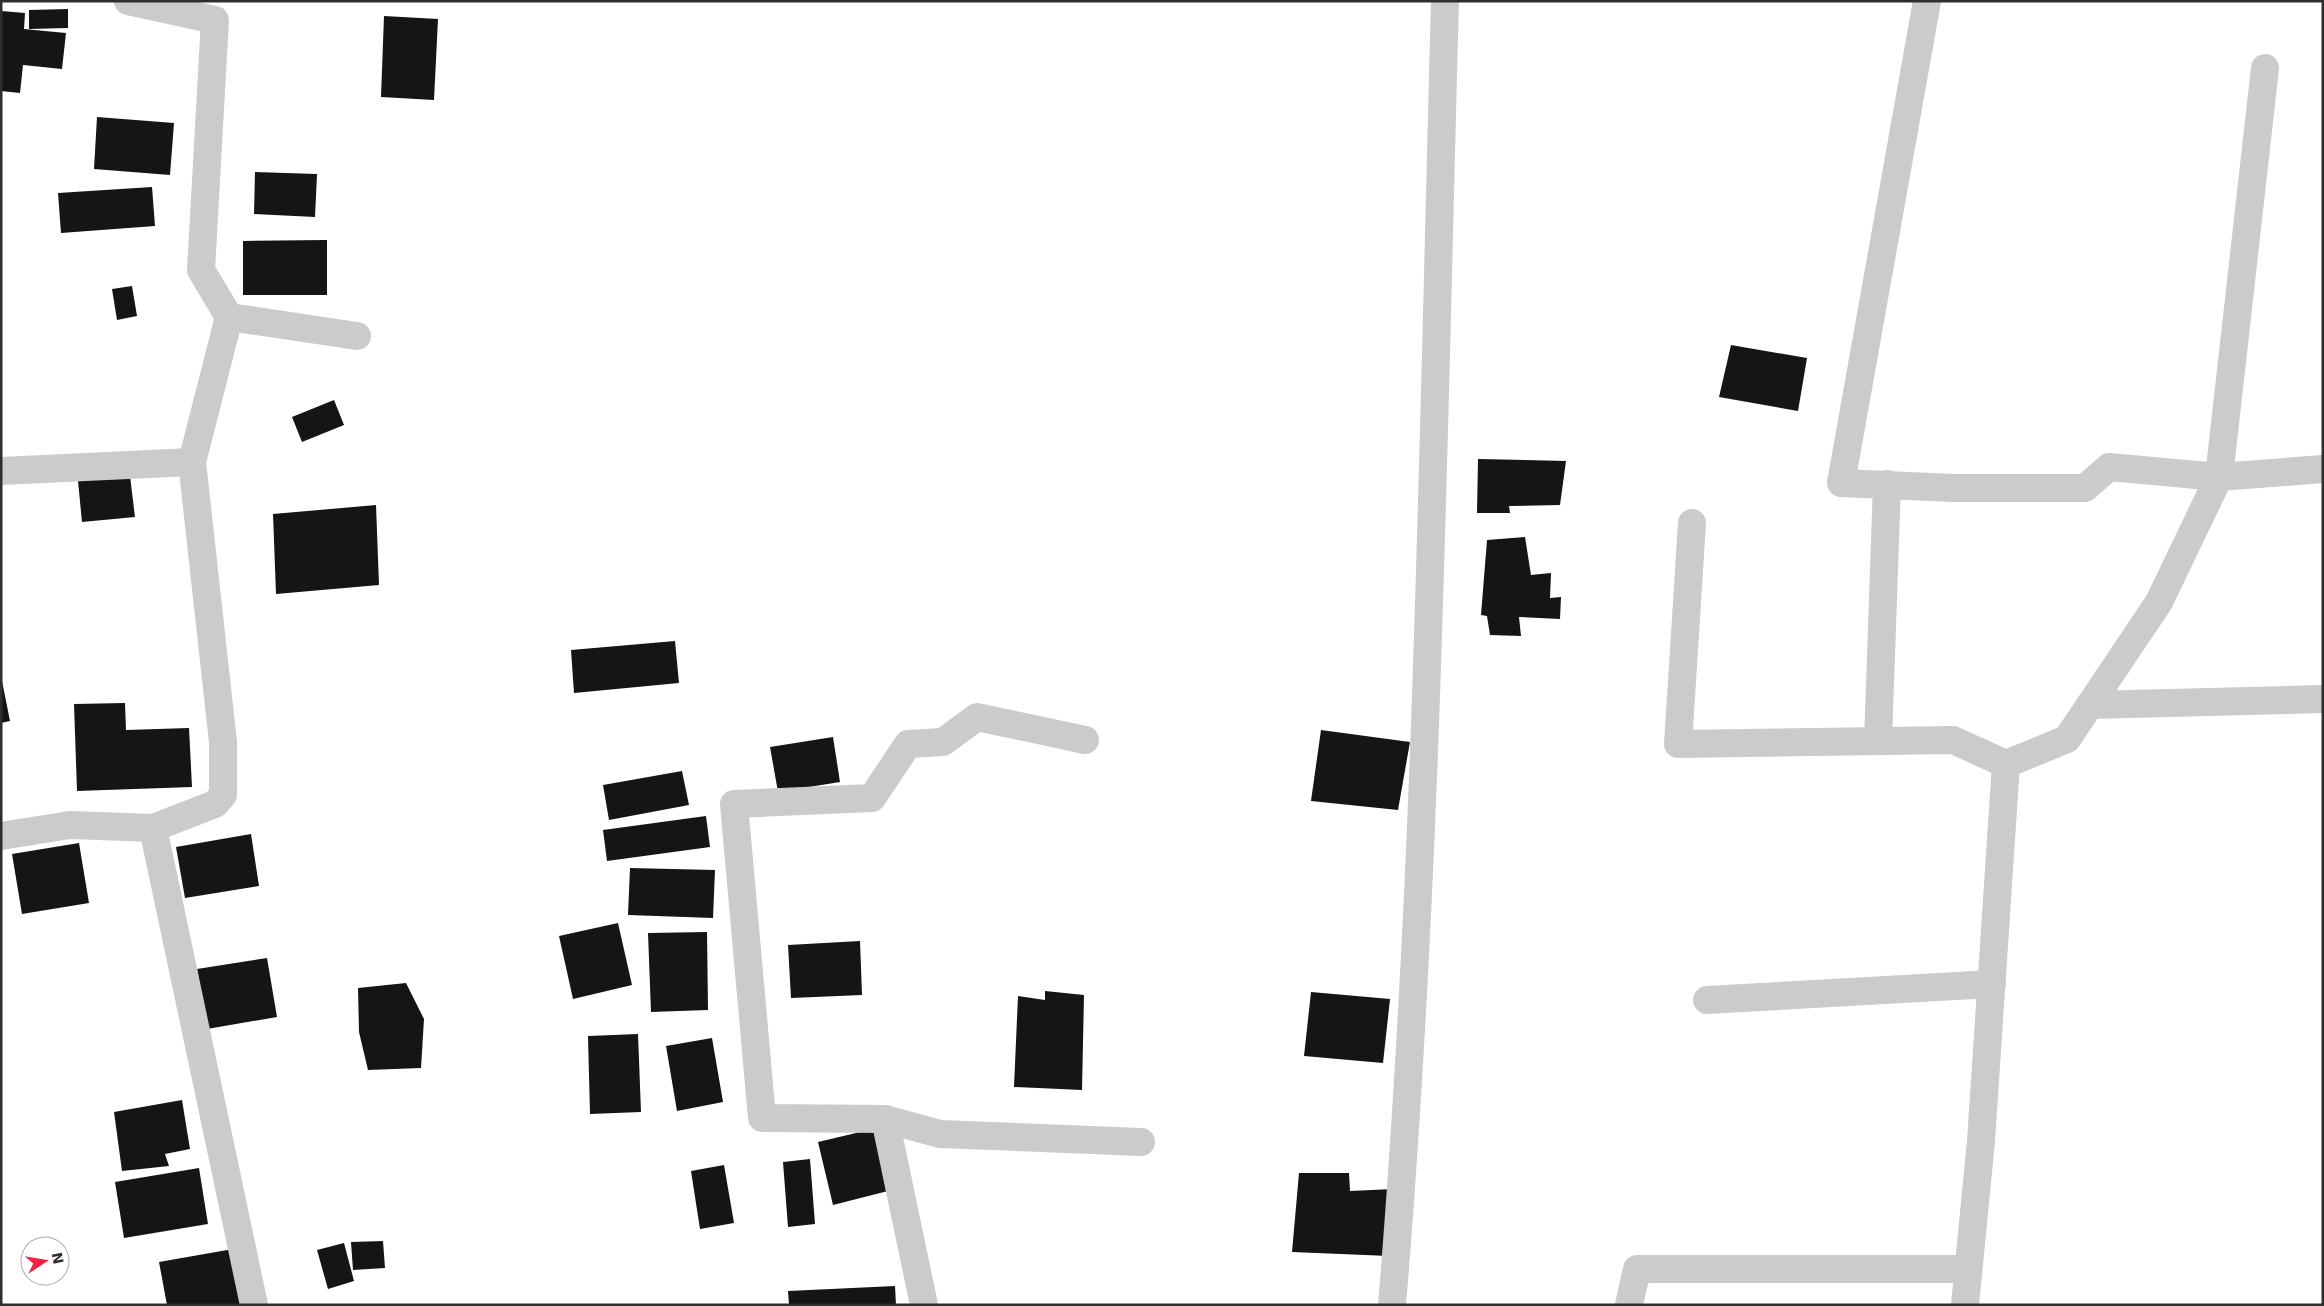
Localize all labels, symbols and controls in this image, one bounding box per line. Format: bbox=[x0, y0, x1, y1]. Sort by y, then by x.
north arrow bbox=[20, 1236, 70, 1286]
text: N bbox=[49, 1251, 67, 1266]

